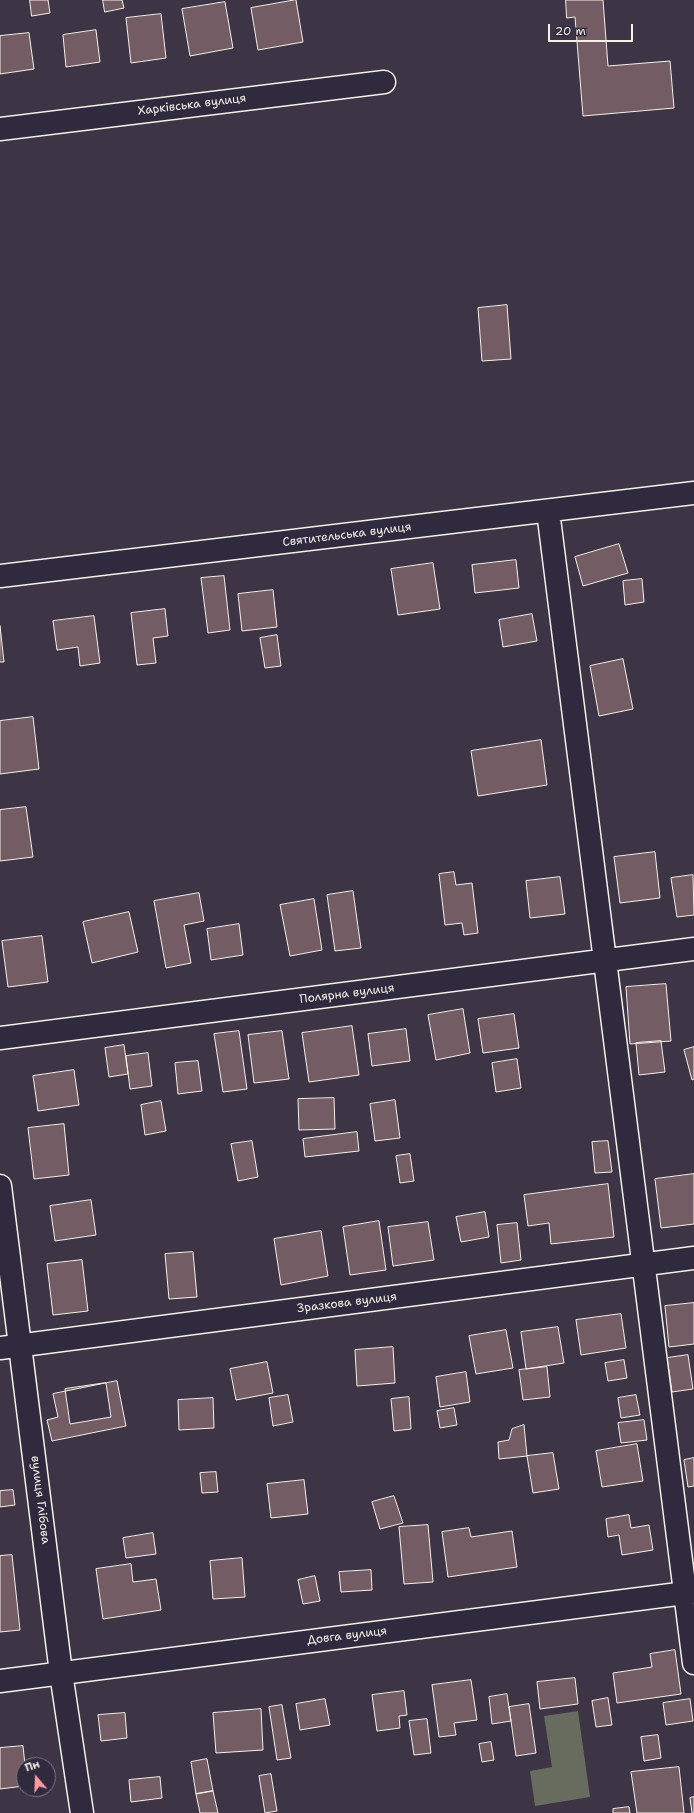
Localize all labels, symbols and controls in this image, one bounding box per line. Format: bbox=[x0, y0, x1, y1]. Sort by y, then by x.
scale bar bbox=[550, 16, 635, 42]
text: 20 m bbox=[555, 23, 586, 39]
street label: Харківська вулиця bbox=[137, 91, 247, 119]
street label: Святительська вулиця bbox=[282, 520, 412, 550]
street label: Полярна вулиця bbox=[299, 981, 395, 1007]
street label: Зразкова вулиця bbox=[296, 1290, 398, 1316]
street label: вулиця Глібова bbox=[27, 1455, 53, 1545]
street label: Довга вулиця bbox=[306, 1624, 388, 1648]
north arrow bbox=[16, 1757, 56, 1797]
text: Пн bbox=[23, 1757, 42, 1776]

